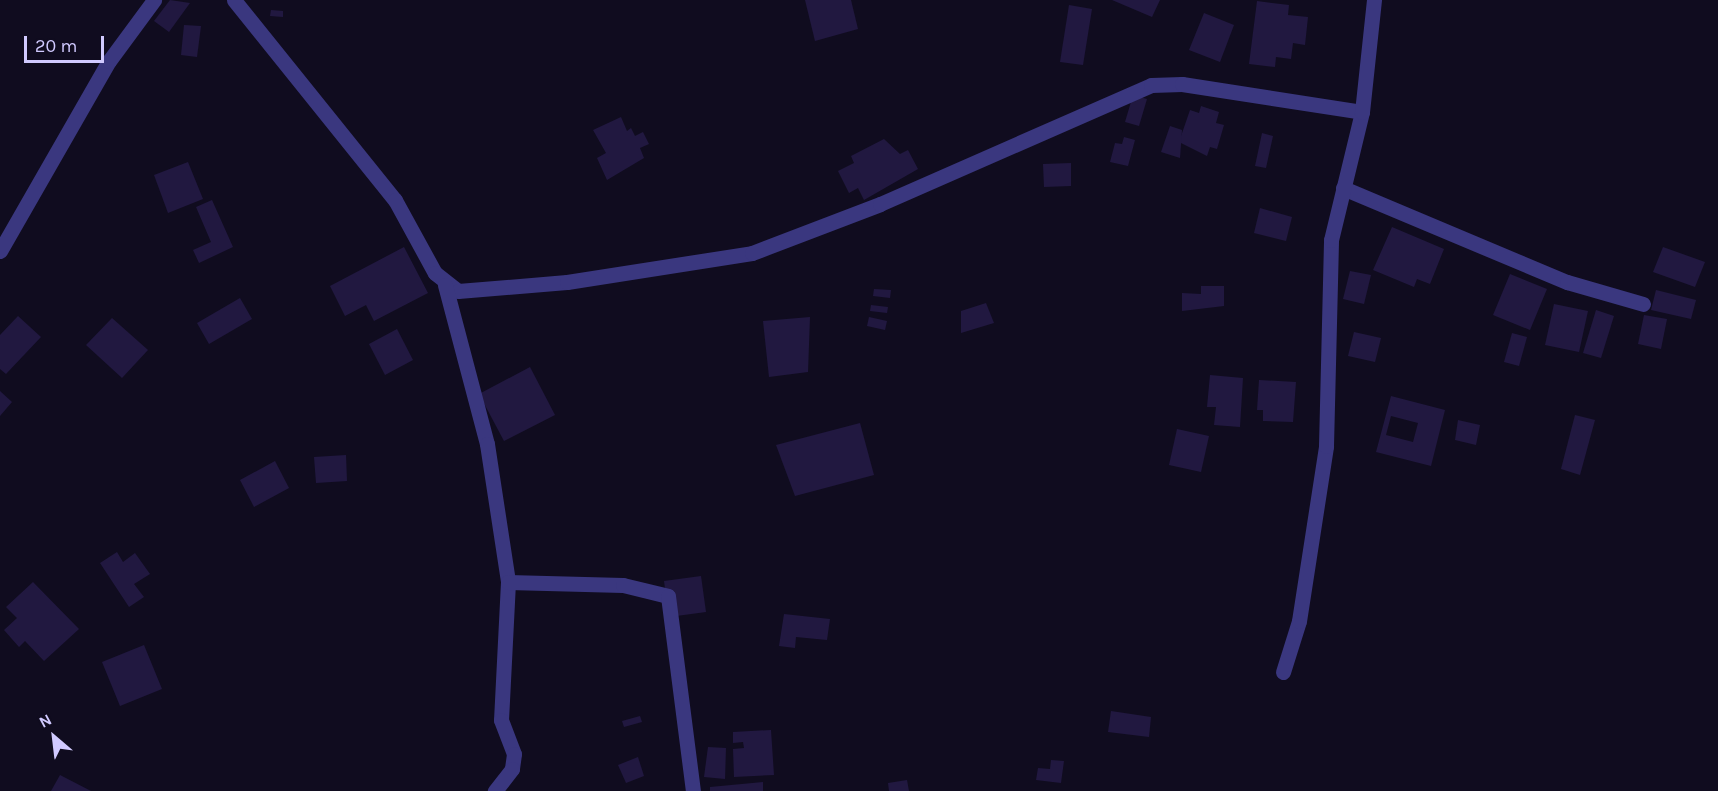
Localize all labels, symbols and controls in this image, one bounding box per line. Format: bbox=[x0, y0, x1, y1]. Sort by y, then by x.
scale bar bbox=[27, 24, 106, 62]
text: 20 m bbox=[35, 35, 77, 57]
north arrow bbox=[24, 707, 84, 767]
text: N bbox=[36, 710, 55, 732]

